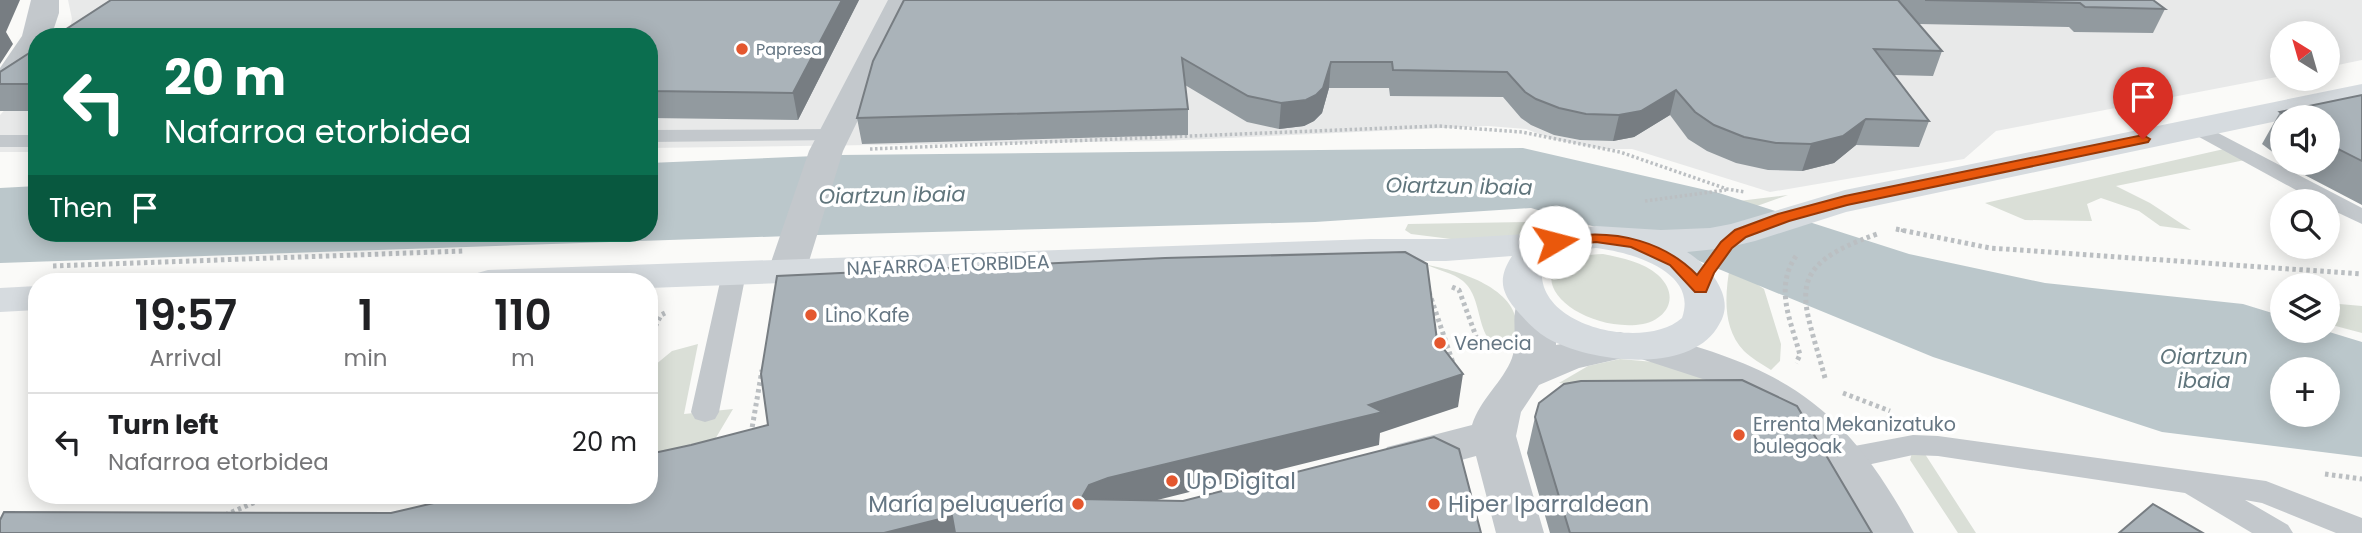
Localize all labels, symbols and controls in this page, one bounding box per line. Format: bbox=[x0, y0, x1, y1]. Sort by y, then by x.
north arrow bbox=[2270, 21, 2340, 91]
map controls bbox=[2270, 21, 2340, 427]
place label: Papresa bbox=[756, 38, 822, 61]
marker: Papresa bbox=[734, 41, 750, 57]
text: 20 m bbox=[164, 44, 286, 112]
icon: left bbox=[49, 56, 140, 147]
pin bbox=[2113, 67, 2173, 139]
icon: arrive bbox=[2124, 78, 2162, 116]
button: sound bbox=[2270, 105, 2340, 175]
text: Nafarroa etorbidea bbox=[164, 109, 471, 154]
water label: Oiartzun ibaia bbox=[1385, 170, 1533, 202]
water label: Oiartzun ibaia bbox=[818, 179, 966, 211]
icon: arrive bbox=[126, 189, 164, 227]
button: search bbox=[2270, 189, 2340, 259]
text: Then bbox=[49, 190, 112, 226]
position arrow bbox=[1518, 205, 1592, 279]
street label: NAFARROA ETORBIDEA bbox=[846, 248, 1050, 282]
button: layers bbox=[2270, 273, 2340, 343]
text: 19:57 bbox=[134, 286, 237, 345]
text: 1 bbox=[358, 286, 373, 345]
text: 110 bbox=[494, 286, 552, 345]
place label: Lino Kafe bbox=[825, 302, 910, 329]
marker: Lino Kafe bbox=[803, 307, 819, 323]
place label: Venecia bbox=[1454, 330, 1532, 357]
marker: Venecia bbox=[1432, 335, 1448, 351]
text: Arrival bbox=[150, 342, 222, 374]
text: min bbox=[343, 342, 388, 374]
text: m bbox=[511, 342, 535, 374]
water label: Oiartzun ibaia bbox=[2160, 342, 2248, 395]
button: + bbox=[2270, 357, 2340, 427]
text: Turn left bbox=[108, 407, 219, 443]
place label: Errenta Mekanizatuko bulegoak bbox=[1753, 411, 1956, 460]
icon: left bbox=[49, 423, 87, 461]
text: 20 m bbox=[572, 424, 637, 460]
marker: Errenta Mekanizatuko bulegoak bbox=[1731, 427, 1747, 443]
text: Nafarroa etorbidea bbox=[108, 446, 329, 478]
place label: Up Digital bbox=[1186, 465, 1296, 497]
marker: Up Digital bbox=[1164, 473, 1180, 489]
place label: María peluquería bbox=[868, 488, 1064, 520]
place label: Hiper Iparraldean bbox=[1448, 488, 1649, 520]
marker: María peluquería bbox=[1070, 496, 1086, 512]
marker: Hiper Iparraldean bbox=[1426, 496, 1442, 512]

